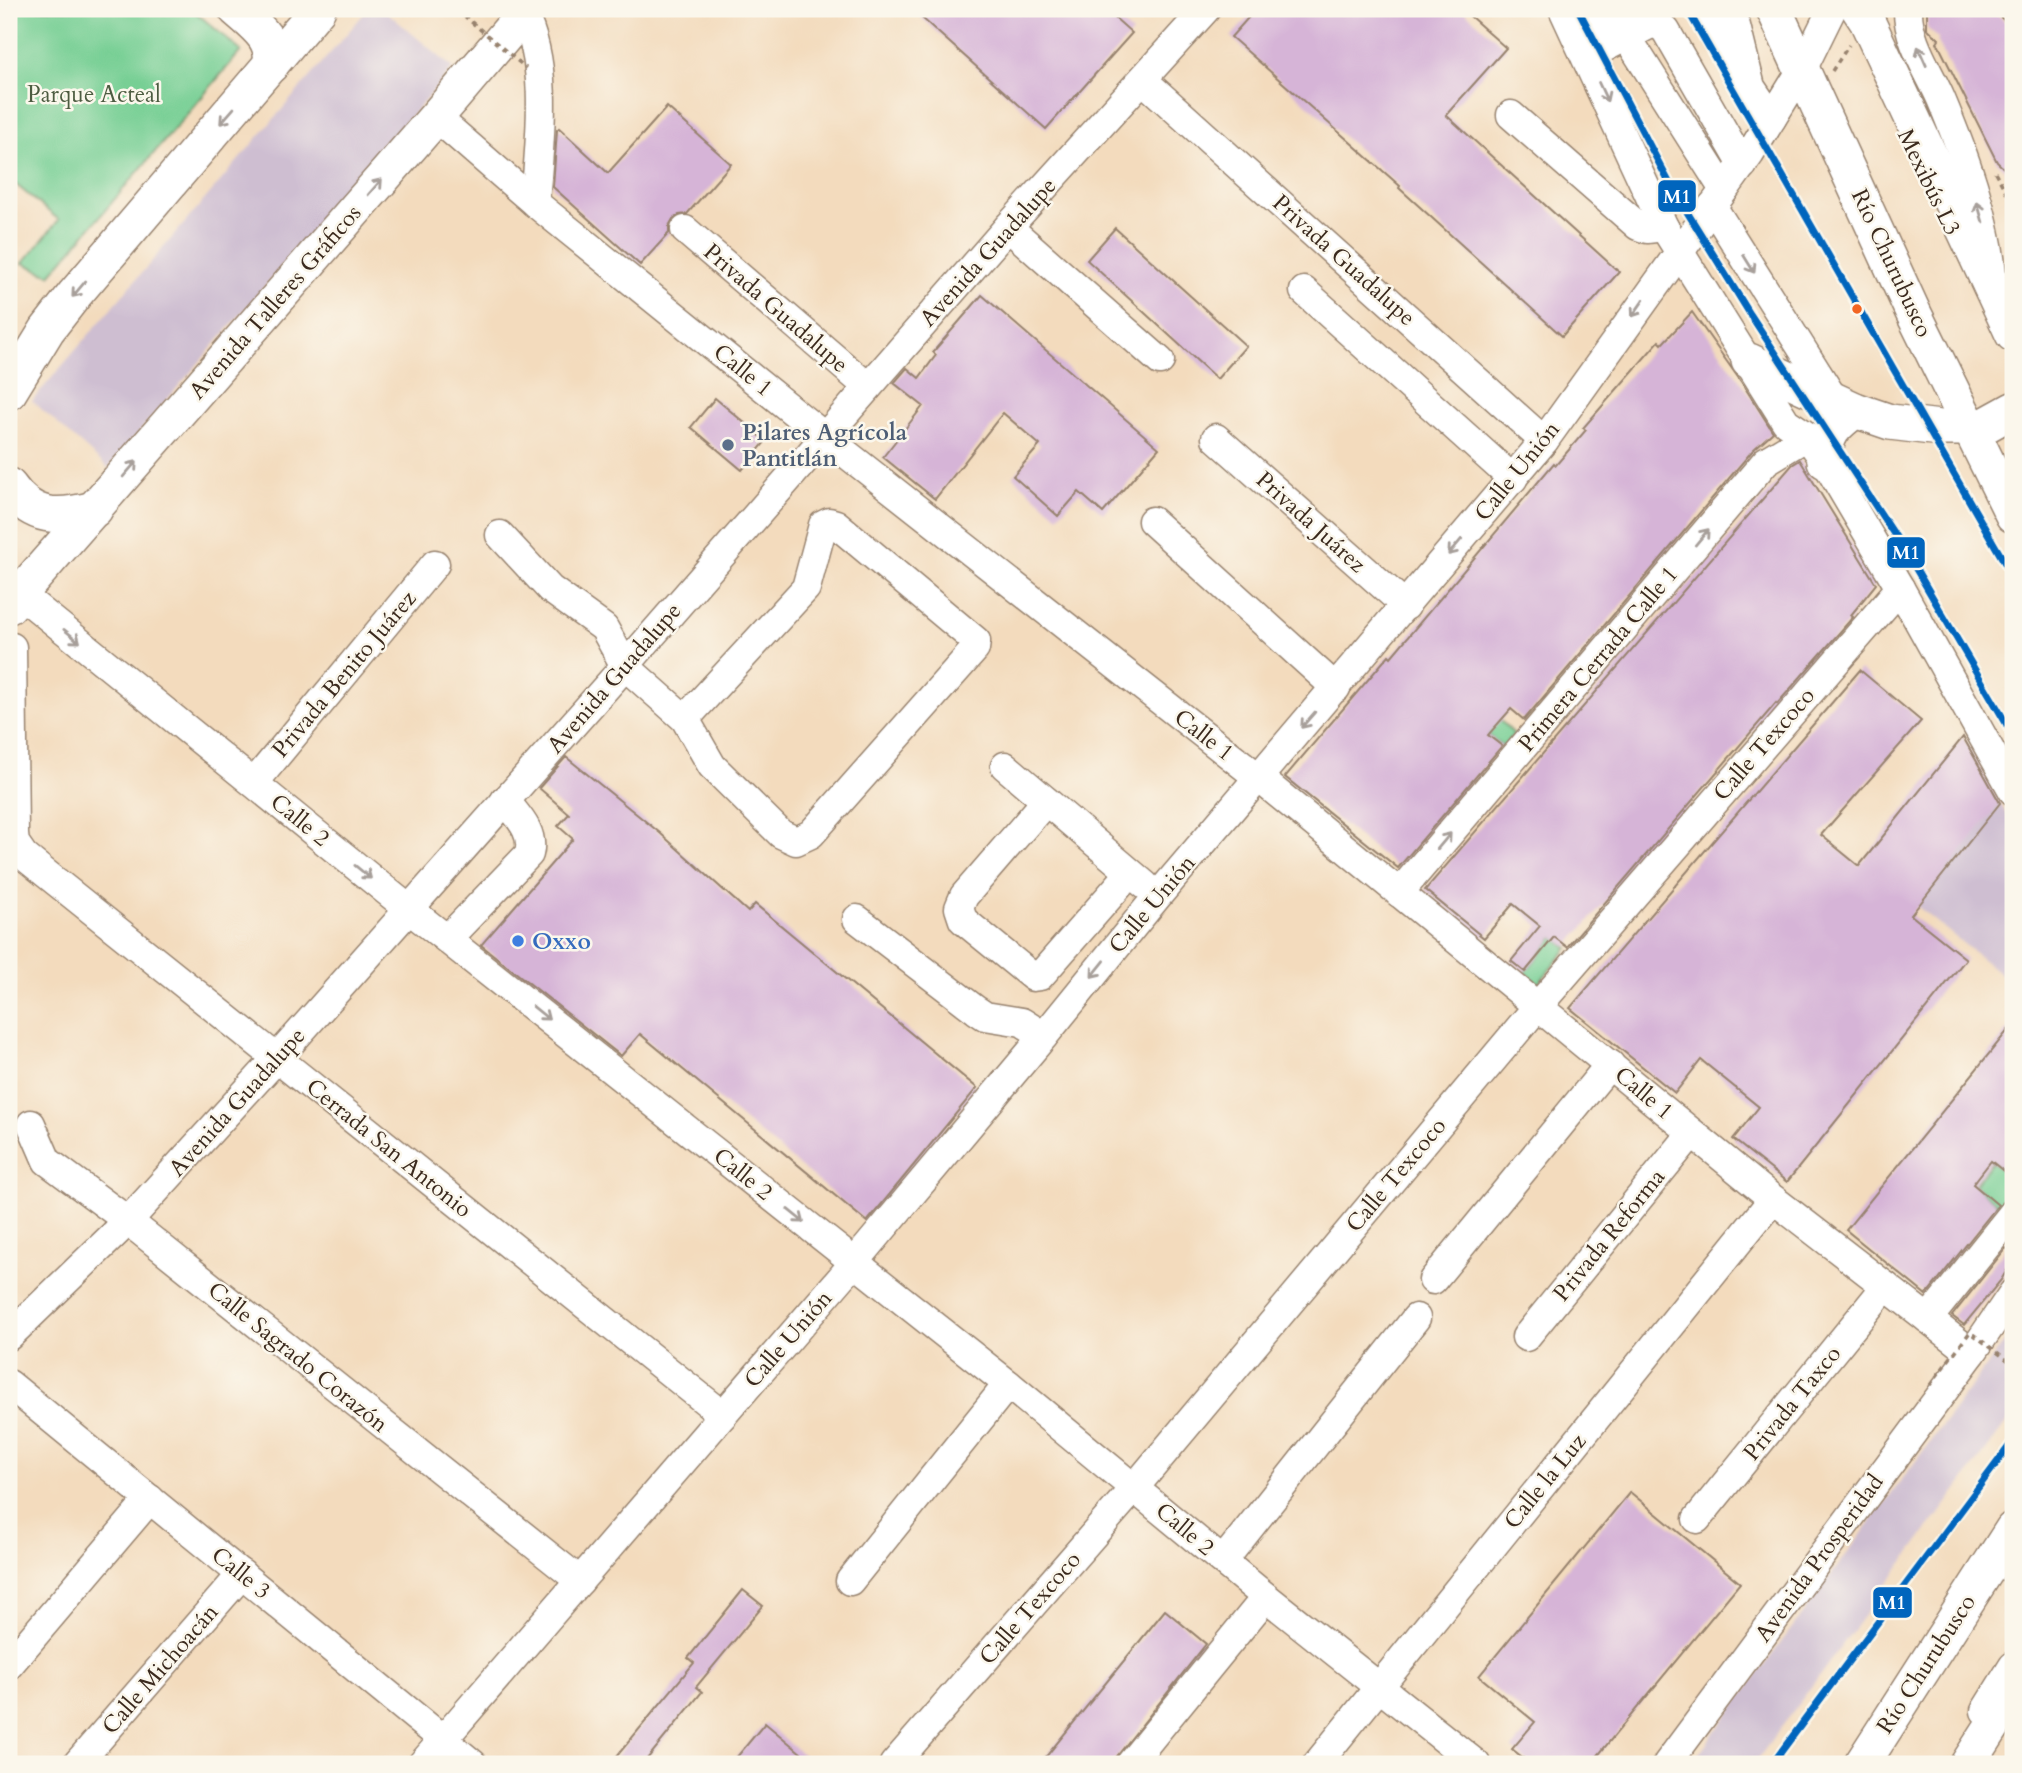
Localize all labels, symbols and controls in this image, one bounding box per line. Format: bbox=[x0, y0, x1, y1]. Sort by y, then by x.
one-way arrow bbox=[1915, 46, 1928, 67]
park label: Parque Acteal bbox=[27, 79, 161, 110]
one-way arrow bbox=[1597, 82, 1610, 103]
one-way arrow bbox=[219, 107, 235, 125]
street label: Mexibús L3 bbox=[1890, 124, 1968, 240]
street label: Avenida Guadalupe bbox=[913, 171, 1063, 333]
one-way arrow bbox=[367, 178, 383, 196]
line badge: M1 bbox=[1657, 179, 1697, 213]
text: M1 bbox=[1663, 184, 1691, 210]
street label: Río Churubusco bbox=[1844, 184, 1940, 342]
street label: Privada Guadalupe bbox=[1266, 187, 1422, 333]
street label: Avenida Talleres Gráficos bbox=[182, 198, 368, 406]
one-way arrow bbox=[1972, 201, 1985, 223]
street label: Privada Guadalupe bbox=[697, 236, 855, 380]
one-way arrow bbox=[1741, 254, 1756, 273]
one-way arrow bbox=[71, 280, 87, 298]
one-way arrow bbox=[1631, 298, 1645, 317]
unlabelled marker bbox=[1850, 302, 1864, 316]
street label: Calle 1 bbox=[707, 337, 779, 403]
street label: Calle Unión bbox=[1467, 415, 1567, 527]
place label: Pilares Agrícola Pantitlán bbox=[742, 417, 908, 474]
marker: Pilares Agrícola Pantitlán bbox=[720, 437, 736, 453]
one-way arrow bbox=[122, 460, 138, 478]
street label: Privada Juárez bbox=[1249, 464, 1373, 580]
one-way arrow bbox=[1694, 528, 1710, 546]
line badge: M1 bbox=[1886, 536, 1926, 569]
one-way arrow bbox=[1448, 537, 1463, 555]
text: M1 bbox=[1892, 540, 1920, 566]
street label: Primera Cerrada Calle 1 bbox=[1511, 560, 1685, 758]
street label: Privada Benito Juárez bbox=[265, 584, 423, 764]
street label: Avenida Guadalupe bbox=[540, 596, 688, 760]
one-way arrow bbox=[62, 628, 81, 643]
street label: Calle Texcoco bbox=[1706, 681, 1822, 807]
street label: Calle 1 bbox=[1168, 702, 1240, 768]
one-way arrow bbox=[1300, 711, 1316, 729]
street label: Calle 2 bbox=[264, 787, 336, 853]
one-way arrow bbox=[1436, 833, 1452, 851]
street label: Calle Unión bbox=[1102, 848, 1202, 960]
one-way arrow bbox=[354, 864, 372, 880]
place label: Oxxo bbox=[532, 926, 591, 957]
marker: Oxxo bbox=[510, 933, 526, 949]
one-way arrow bbox=[1091, 959, 1106, 978]
one-way arrow bbox=[532, 1006, 550, 1021]
street label: Avenida Guadalupe bbox=[162, 1021, 312, 1183]
street label: Calle 1 bbox=[1608, 1059, 1680, 1127]
street label: Cerrada San Antonio bbox=[300, 1071, 478, 1225]
street label: Calle Texcoco bbox=[1339, 1111, 1453, 1239]
street label: Calle 2 bbox=[707, 1141, 779, 1207]
street label: Privada Reforma bbox=[1546, 1162, 1672, 1308]
one-way arrow bbox=[786, 1208, 804, 1224]
street label: Calle Sagrado Corazón bbox=[201, 1275, 395, 1439]
street label: Calle Unión bbox=[737, 1284, 839, 1394]
street label: Privada Taxco bbox=[1736, 1339, 1848, 1467]
street label: Calle la Luz bbox=[1497, 1427, 1593, 1535]
street label: Avenida Prosperidad bbox=[1748, 1467, 1891, 1648]
street label: Calle 2 bbox=[1149, 1495, 1221, 1563]
street label: Calle 3 bbox=[205, 1540, 277, 1606]
street label: Calle Texcoco bbox=[972, 1545, 1088, 1671]
line badge: M1 bbox=[1872, 1586, 1913, 1619]
street label: Río Churubusco bbox=[1869, 1588, 1983, 1740]
text: M1 bbox=[1878, 1590, 1906, 1616]
street label: Calle Michoacán bbox=[95, 1597, 225, 1741]

